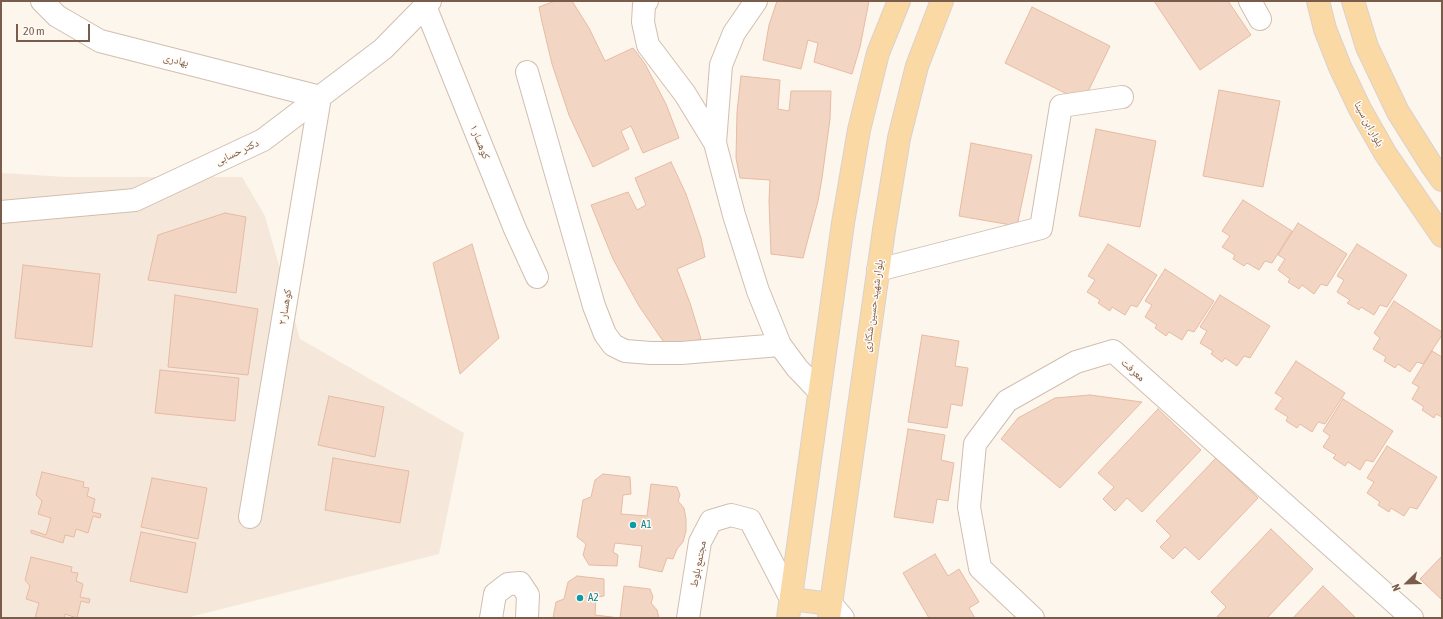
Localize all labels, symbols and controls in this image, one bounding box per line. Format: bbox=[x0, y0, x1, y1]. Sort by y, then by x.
scale bar bbox=[18, 16, 92, 42]
text: 20 m bbox=[23, 24, 45, 38]
street label: بهادری bbox=[162, 50, 190, 70]
street label: بلوار ابن سینا bbox=[1351, 99, 1387, 149]
street label: کوهسار ۱ bbox=[467, 123, 493, 161]
street label: دکتر حسابی bbox=[213, 136, 261, 168]
street label: بلوار شهید حسین شکاری bbox=[860, 259, 886, 353]
street label: کوهسار ۲ bbox=[276, 288, 294, 326]
street label: معرفت bbox=[1118, 356, 1148, 384]
place label: A1 bbox=[641, 518, 652, 532]
marker: A1 bbox=[628, 520, 638, 530]
street label: مجتمع بلوط bbox=[687, 540, 709, 588]
north arrow bbox=[1387, 563, 1427, 603]
text: N bbox=[1389, 582, 1403, 593]
place label: A2 bbox=[588, 591, 599, 605]
marker: A2 bbox=[575, 593, 585, 603]

